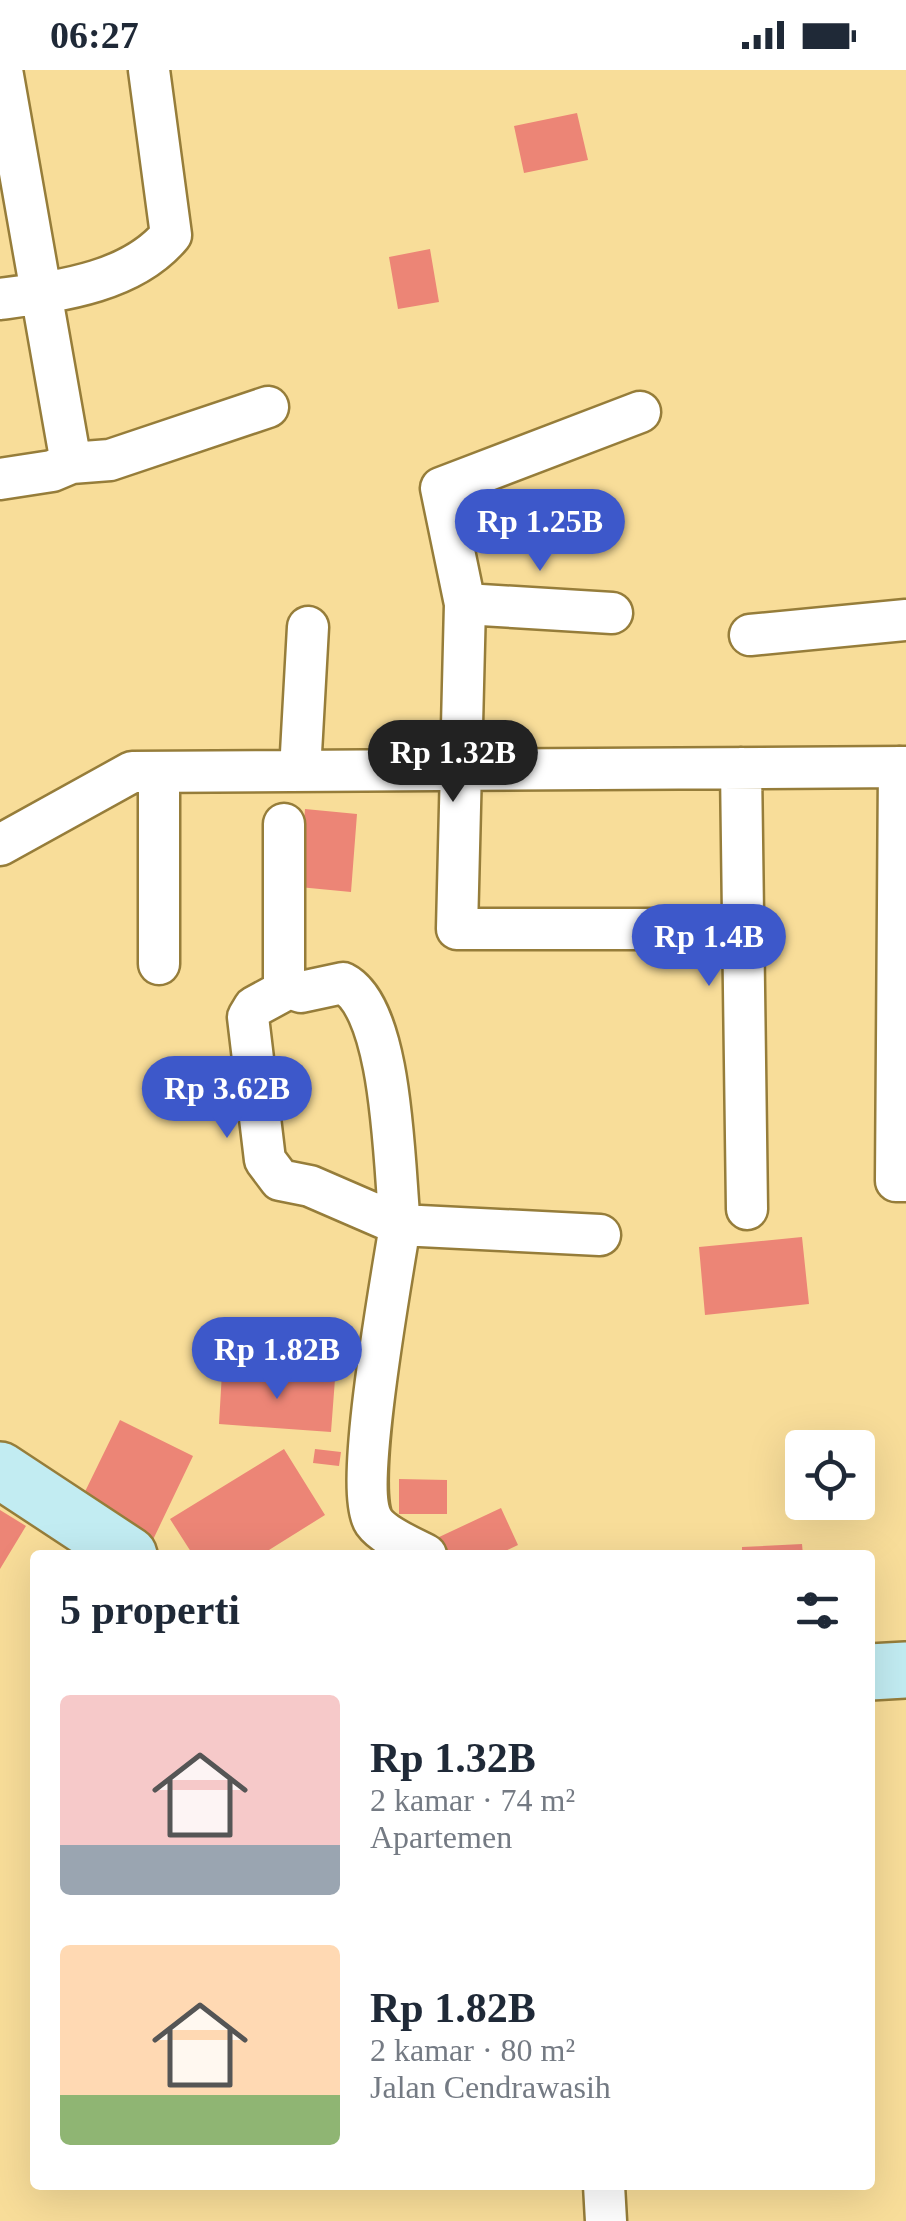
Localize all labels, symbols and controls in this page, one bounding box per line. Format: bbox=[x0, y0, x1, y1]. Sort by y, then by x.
text: 06:27 bbox=[50, 14, 139, 56]
pin: Rp 1.25B bbox=[437, 489, 643, 574]
text: Rp 1.25B bbox=[477, 503, 603, 539]
pin: Rp 1.32B bbox=[350, 720, 556, 805]
text: Rp 1.32B bbox=[390, 734, 516, 770]
pin: Rp 1.4B bbox=[617, 904, 801, 989]
text: Rp 1.4B bbox=[654, 918, 764, 954]
pin: Rp 3.62B bbox=[124, 1056, 330, 1141]
text: Rp 3.62B bbox=[164, 1070, 290, 1106]
pin: Rp 1.82B bbox=[174, 1317, 380, 1402]
text: Rp 1.82B bbox=[214, 1331, 340, 1367]
map controls bbox=[785, 1430, 875, 1520]
button: locate bbox=[785, 1430, 875, 1520]
icon: filters bbox=[790, 1583, 845, 1638]
text: 5 properti bbox=[60, 1587, 240, 1633]
icon: home bbox=[140, 1735, 260, 1855]
text: Rp 1.32B bbox=[370, 1735, 536, 1781]
text: 2 kamar · 74 m² bbox=[370, 1782, 575, 1818]
text: Apartemen bbox=[370, 1819, 512, 1855]
icon: home bbox=[140, 1985, 260, 2105]
text: Rp 1.82B bbox=[370, 1985, 536, 2031]
text: 2 kamar · 80 m² bbox=[370, 2032, 575, 2068]
text: Jalan Cendrawasih bbox=[370, 2069, 611, 2105]

